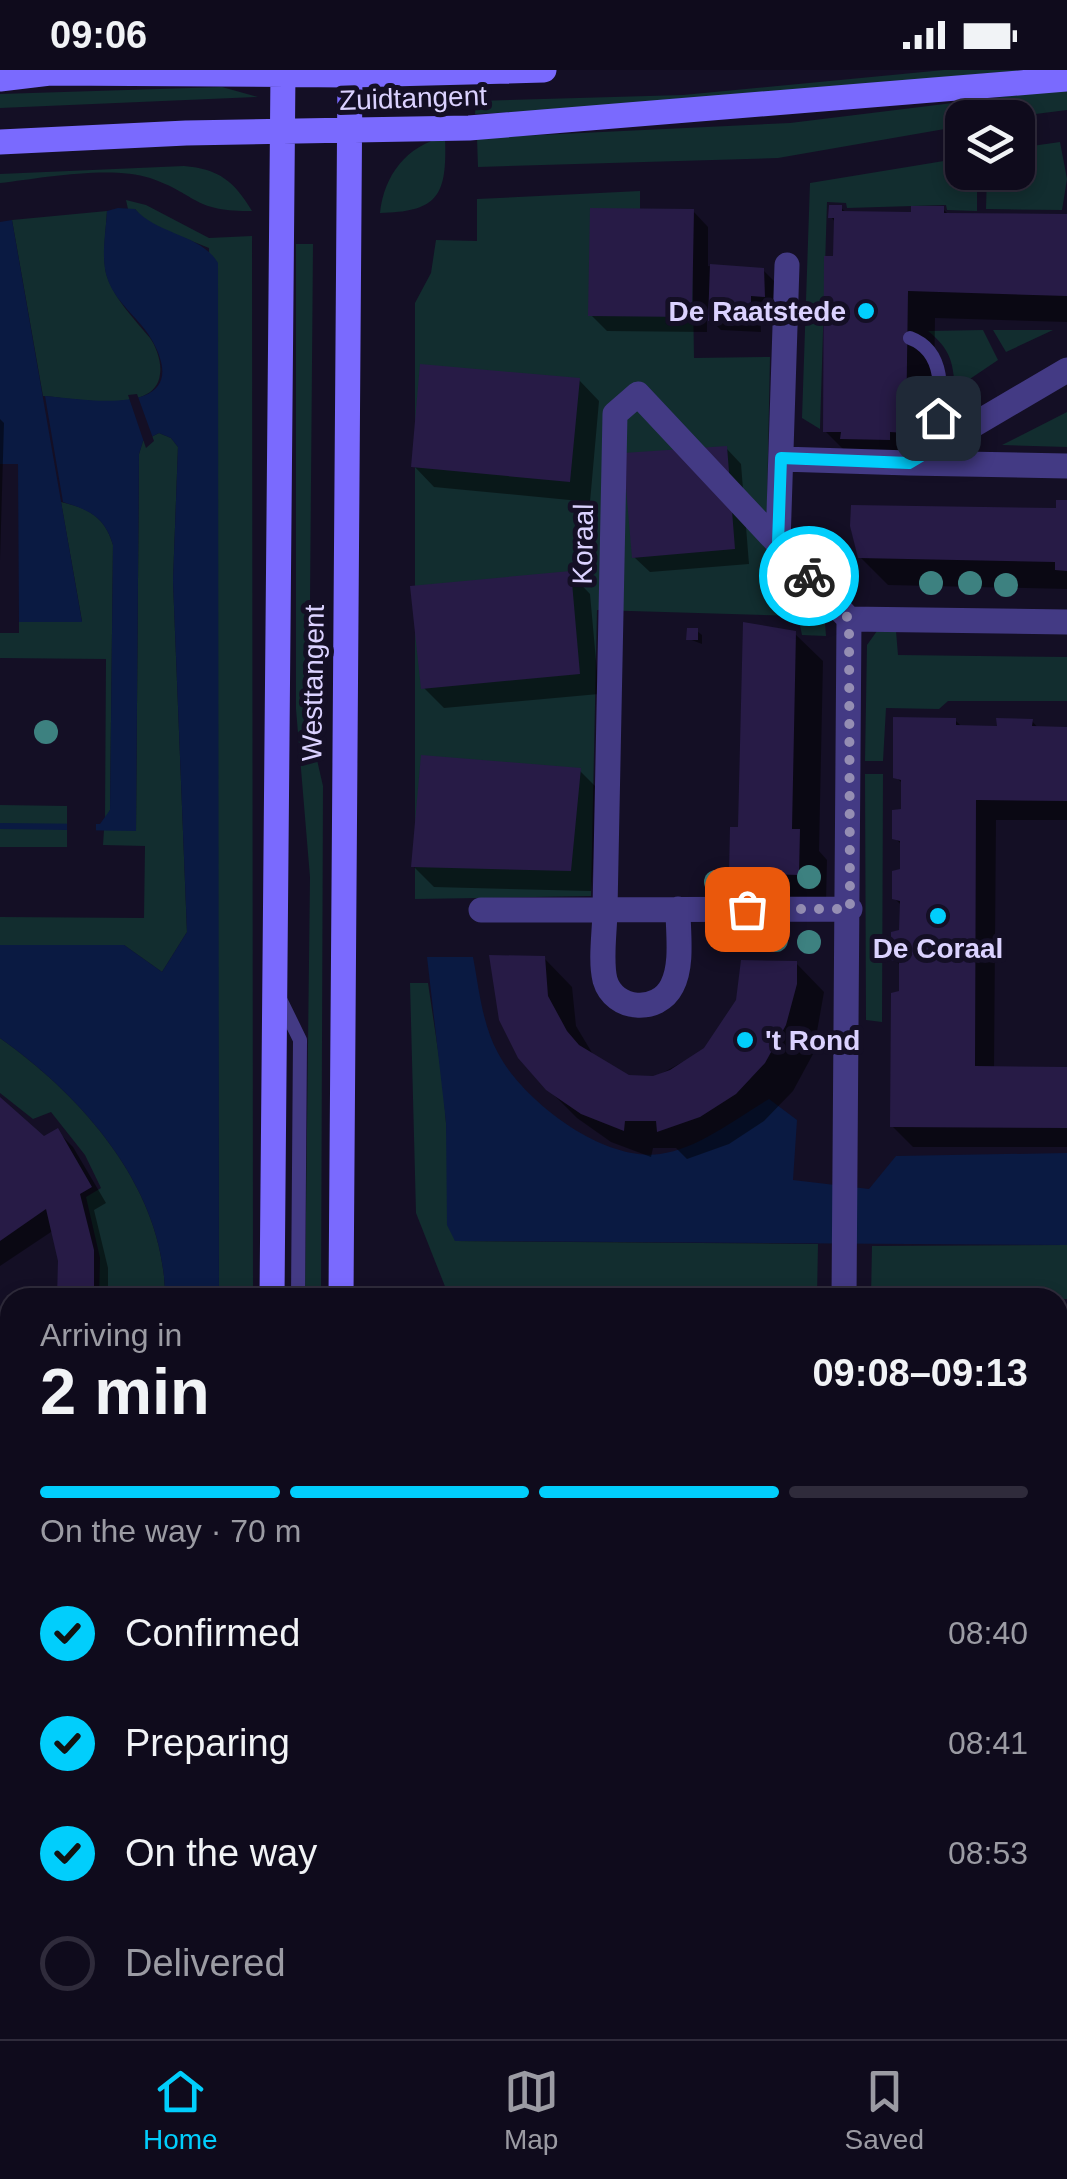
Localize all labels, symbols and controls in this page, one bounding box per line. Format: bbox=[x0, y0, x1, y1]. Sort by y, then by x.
text: 09:06 bbox=[50, 14, 147, 56]
street label: Zuidtangent bbox=[339, 80, 488, 116]
map controls bbox=[945, 100, 1035, 190]
button: layers bbox=[945, 100, 1035, 190]
place label: De Raatstede bbox=[669, 296, 846, 327]
marker: De Raatstede bbox=[855, 300, 877, 322]
pin bbox=[896, 376, 981, 461]
icon: home bbox=[911, 391, 966, 446]
street label: Koraal bbox=[567, 503, 599, 585]
courier bbox=[759, 526, 859, 626]
icon: bike bbox=[782, 549, 837, 604]
street label: Westtangent bbox=[296, 604, 330, 762]
pin bbox=[705, 867, 790, 952]
icon: bag bbox=[720, 882, 775, 937]
marker: De Coraal bbox=[927, 905, 949, 927]
place label: De Coraal bbox=[873, 933, 1003, 964]
place label: 't Rond bbox=[765, 1025, 860, 1056]
marker: 't Rond bbox=[734, 1029, 756, 1051]
text: Arriving in bbox=[40, 1317, 182, 1353]
text: 09:08–09:13 bbox=[812, 1352, 1028, 1394]
text: 2 min bbox=[40, 1355, 210, 1428]
text: On the way · 70 m bbox=[40, 1513, 301, 1549]
icon: check bbox=[40, 1606, 95, 1661]
text: Confirmed bbox=[125, 1612, 300, 1654]
text: 08:40 bbox=[948, 1615, 1028, 1651]
icon: check bbox=[40, 1716, 95, 1771]
text: Preparing bbox=[125, 1722, 290, 1764]
text: 08:41 bbox=[948, 1725, 1028, 1761]
icon: check bbox=[40, 1826, 95, 1881]
text: On the way bbox=[125, 1832, 317, 1874]
text: 08:53 bbox=[948, 1835, 1028, 1871]
text: Delivered bbox=[125, 1942, 286, 1984]
tab: Home bbox=[143, 2064, 218, 2156]
tab: Map bbox=[504, 2064, 559, 2156]
tab: Saved bbox=[845, 2064, 924, 2156]

